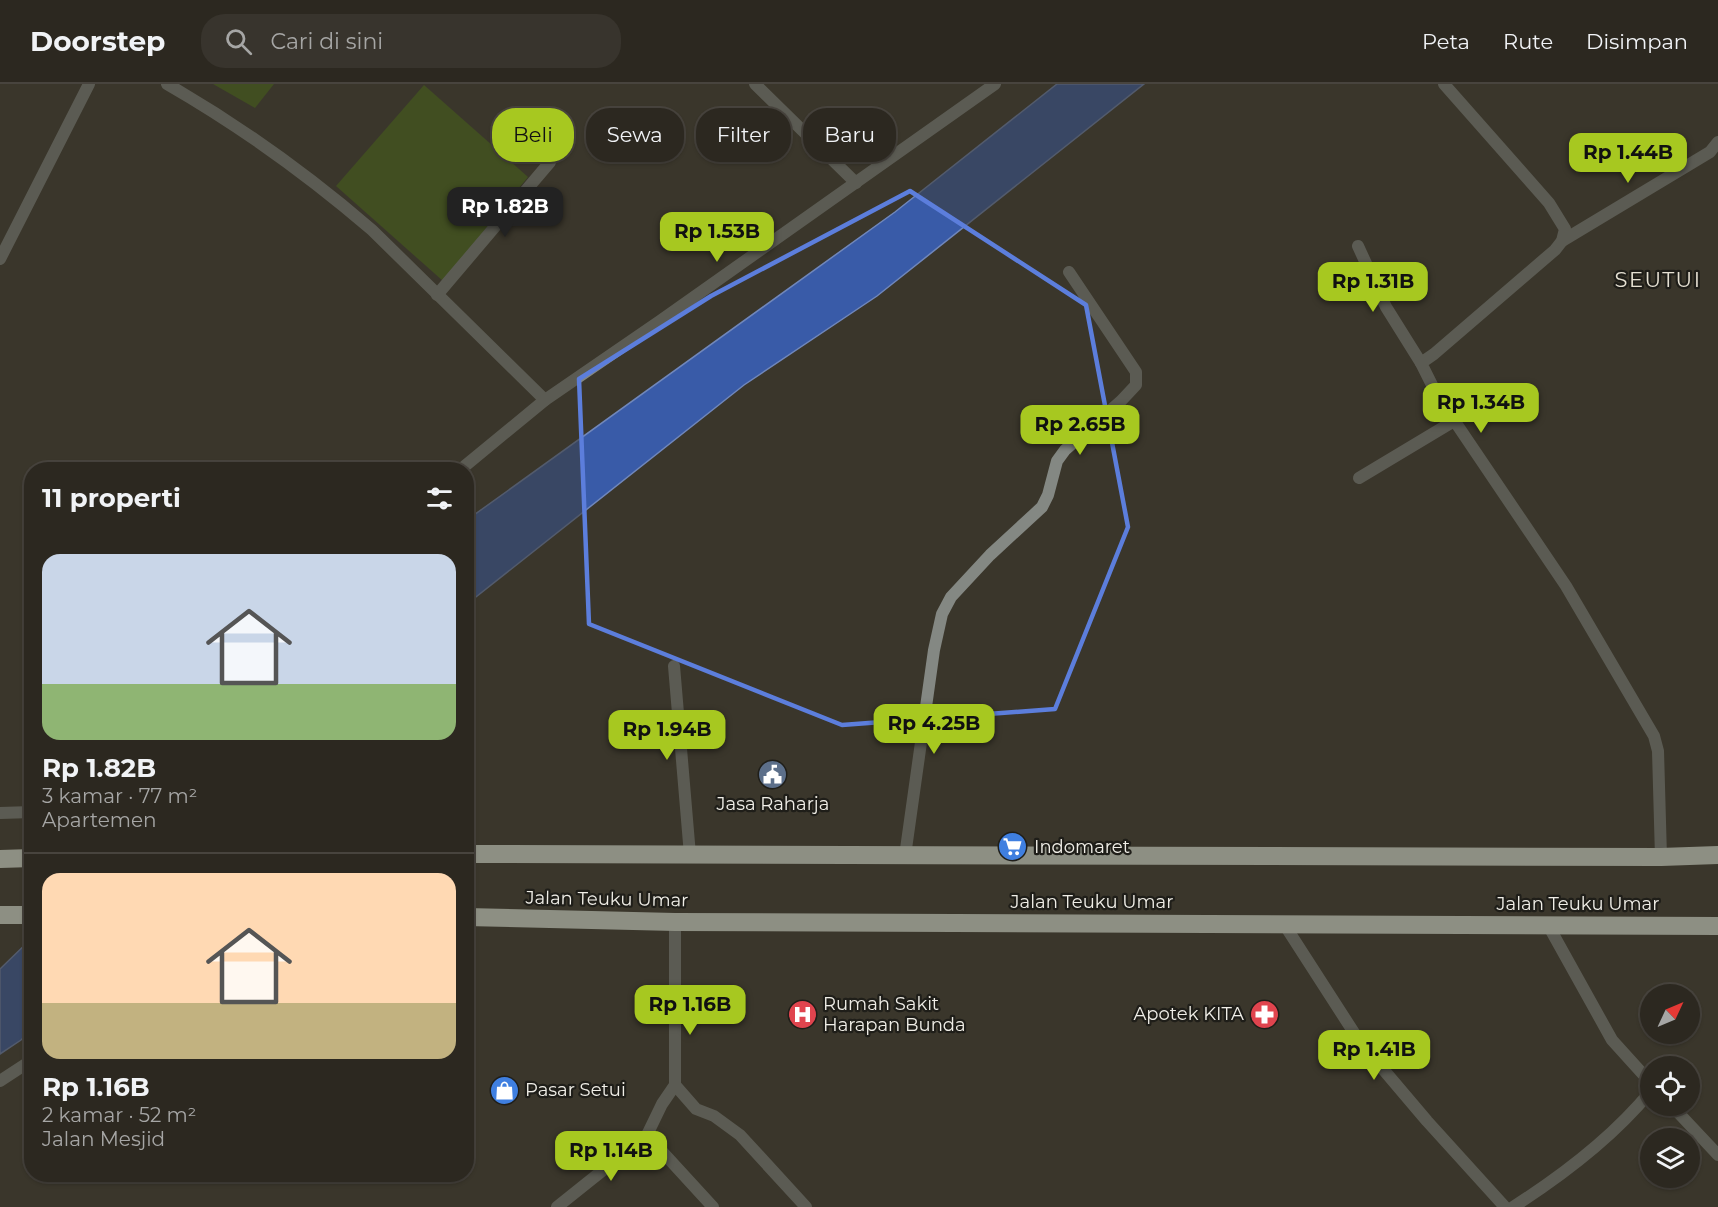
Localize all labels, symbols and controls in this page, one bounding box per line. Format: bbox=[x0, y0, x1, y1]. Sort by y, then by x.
search box bbox=[201, 14, 621, 68]
text: Doorstep bbox=[30, 24, 165, 58]
icon: search bbox=[222, 25, 255, 58]
text: Cari di sini bbox=[270, 28, 383, 55]
text: Peta bbox=[1422, 29, 1470, 54]
text: Rute bbox=[1503, 29, 1553, 54]
text: Disimpan bbox=[1586, 29, 1688, 54]
chip: Beli bbox=[492, 108, 574, 162]
chip: Sewa bbox=[586, 108, 684, 162]
chip: Filter bbox=[696, 108, 791, 162]
chip: Baru bbox=[803, 108, 896, 162]
pin: Rp 1.44B bbox=[1566, 133, 1690, 184]
text: Rp 1.44B bbox=[1583, 140, 1673, 164]
pin: Rp 1.82B bbox=[443, 187, 567, 238]
text: Rp 1.82B bbox=[461, 194, 549, 218]
pin: Rp 1.53B bbox=[655, 212, 779, 263]
text: Rp 1.53B bbox=[674, 219, 760, 243]
pin: Rp 1.31B bbox=[1311, 262, 1435, 313]
district label: SEUTUI bbox=[1614, 267, 1702, 292]
text: Rp 1.31B bbox=[1332, 269, 1414, 293]
pin: Rp 1.34B bbox=[1419, 383, 1543, 434]
text: Rp 1.34B bbox=[1437, 390, 1525, 414]
pin: Rp 2.65B bbox=[1018, 405, 1142, 456]
text: Rp 2.65B bbox=[1034, 412, 1126, 436]
text: 11 properti bbox=[42, 482, 181, 514]
icon: filters bbox=[423, 482, 456, 515]
icon: home bbox=[195, 593, 303, 701]
pin: Rp 4.25B bbox=[872, 704, 996, 755]
pin: Rp 1.94B bbox=[605, 710, 729, 761]
text: Rp 4.25B bbox=[888, 711, 980, 735]
text: Rp 1.94B bbox=[622, 717, 712, 741]
text: Rp 1.82B bbox=[42, 752, 156, 784]
public building icon: Jasa Raharja bbox=[757, 759, 789, 791]
text: 3 kamar · 77 m² bbox=[42, 784, 197, 808]
place label: Jasa Raharja bbox=[716, 793, 829, 815]
text: Apartemen bbox=[42, 808, 157, 832]
supermarket icon: Indomaret bbox=[997, 831, 1029, 863]
place label: Indomaret bbox=[1034, 836, 1130, 858]
street label: Jalan Teuku Umar bbox=[524, 887, 689, 911]
street label: Jalan Teuku Umar bbox=[1010, 891, 1173, 913]
street label: Jalan Teuku Umar bbox=[1496, 893, 1659, 915]
icon: home bbox=[195, 912, 303, 1020]
north arrow bbox=[1640, 984, 1700, 1044]
map controls bbox=[1640, 984, 1700, 1188]
pin: Rp 1.16B bbox=[628, 985, 752, 1036]
text: Rp 1.16B bbox=[649, 992, 731, 1016]
place label: Rumah Sakit Harapan Bunda bbox=[823, 993, 966, 1036]
hospital icon: Rumah Sakit Harapan Bunda bbox=[786, 998, 818, 1030]
pharmacy icon: Apotek KITA bbox=[1249, 998, 1281, 1030]
place label: Apotek KITA bbox=[1133, 1003, 1244, 1025]
pin: Rp 1.41B bbox=[1312, 1030, 1436, 1081]
text: Rp 1.41B bbox=[1332, 1037, 1416, 1061]
button: locate bbox=[1640, 1056, 1700, 1116]
text: Rp 1.16B bbox=[42, 1071, 150, 1103]
shop icon: Pasar Setui bbox=[488, 1074, 520, 1106]
place label: Pasar Setui bbox=[525, 1079, 626, 1101]
text: 2 kamar · 52 m² bbox=[42, 1103, 196, 1127]
text: Jalan Mesjid bbox=[42, 1127, 165, 1151]
button: layers bbox=[1640, 1128, 1700, 1188]
pin: Rp 1.14B bbox=[549, 1131, 673, 1182]
text: Rp 1.14B bbox=[569, 1138, 653, 1162]

